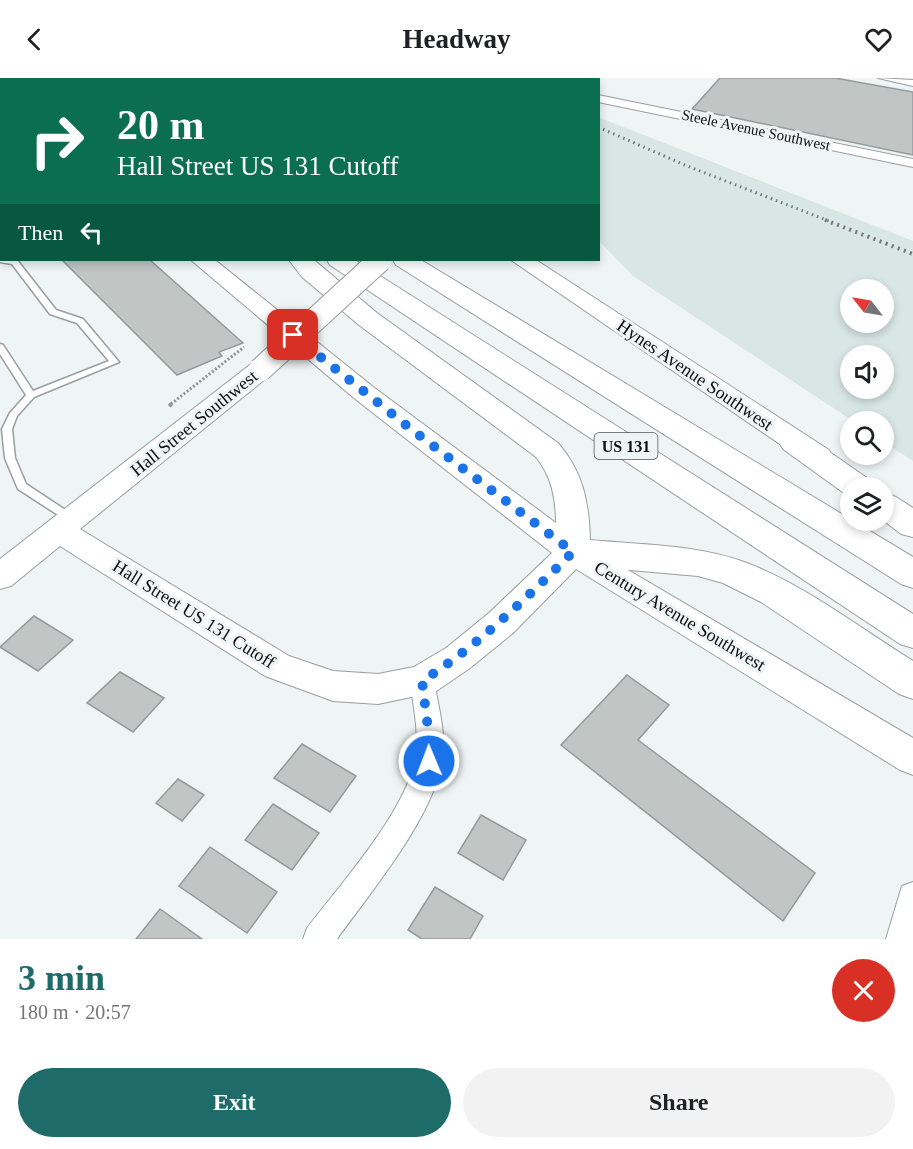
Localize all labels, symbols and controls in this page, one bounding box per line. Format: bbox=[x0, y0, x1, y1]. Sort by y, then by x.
icon: back bbox=[18, 23, 51, 56]
icon: heart bbox=[862, 23, 895, 56]
text: Headway bbox=[403, 24, 511, 54]
icon: right bbox=[18, 102, 96, 180]
text: 20 m bbox=[117, 102, 205, 148]
street label: Steele Avenue Southwest bbox=[680, 106, 832, 154]
text: Hall Street US 131 Cutoff bbox=[117, 151, 398, 181]
icon: left bbox=[75, 216, 108, 249]
text: Then bbox=[18, 220, 63, 245]
north arrow bbox=[840, 279, 894, 333]
map controls bbox=[840, 279, 894, 531]
pin bbox=[267, 309, 318, 360]
street label: Hynes Avenue Southwest bbox=[613, 315, 777, 435]
icon: arrive bbox=[276, 318, 309, 351]
button: sound bbox=[840, 345, 894, 399]
street label: Hall Street Southwest bbox=[127, 366, 261, 480]
button: search bbox=[840, 411, 894, 465]
road number: US 131 bbox=[594, 433, 658, 459]
button: layers bbox=[840, 477, 894, 531]
street label: Hall Street US 131 Cutoff bbox=[109, 556, 279, 672]
street label: Century Avenue Southwest bbox=[591, 557, 769, 675]
position arrow bbox=[397, 729, 461, 793]
text: 3 min bbox=[18, 958, 105, 998]
button: close bbox=[832, 959, 895, 1022]
text: 180 m · 20:57 bbox=[18, 1001, 131, 1023]
button: Exit bbox=[18, 1068, 451, 1137]
button: Share bbox=[463, 1068, 895, 1137]

